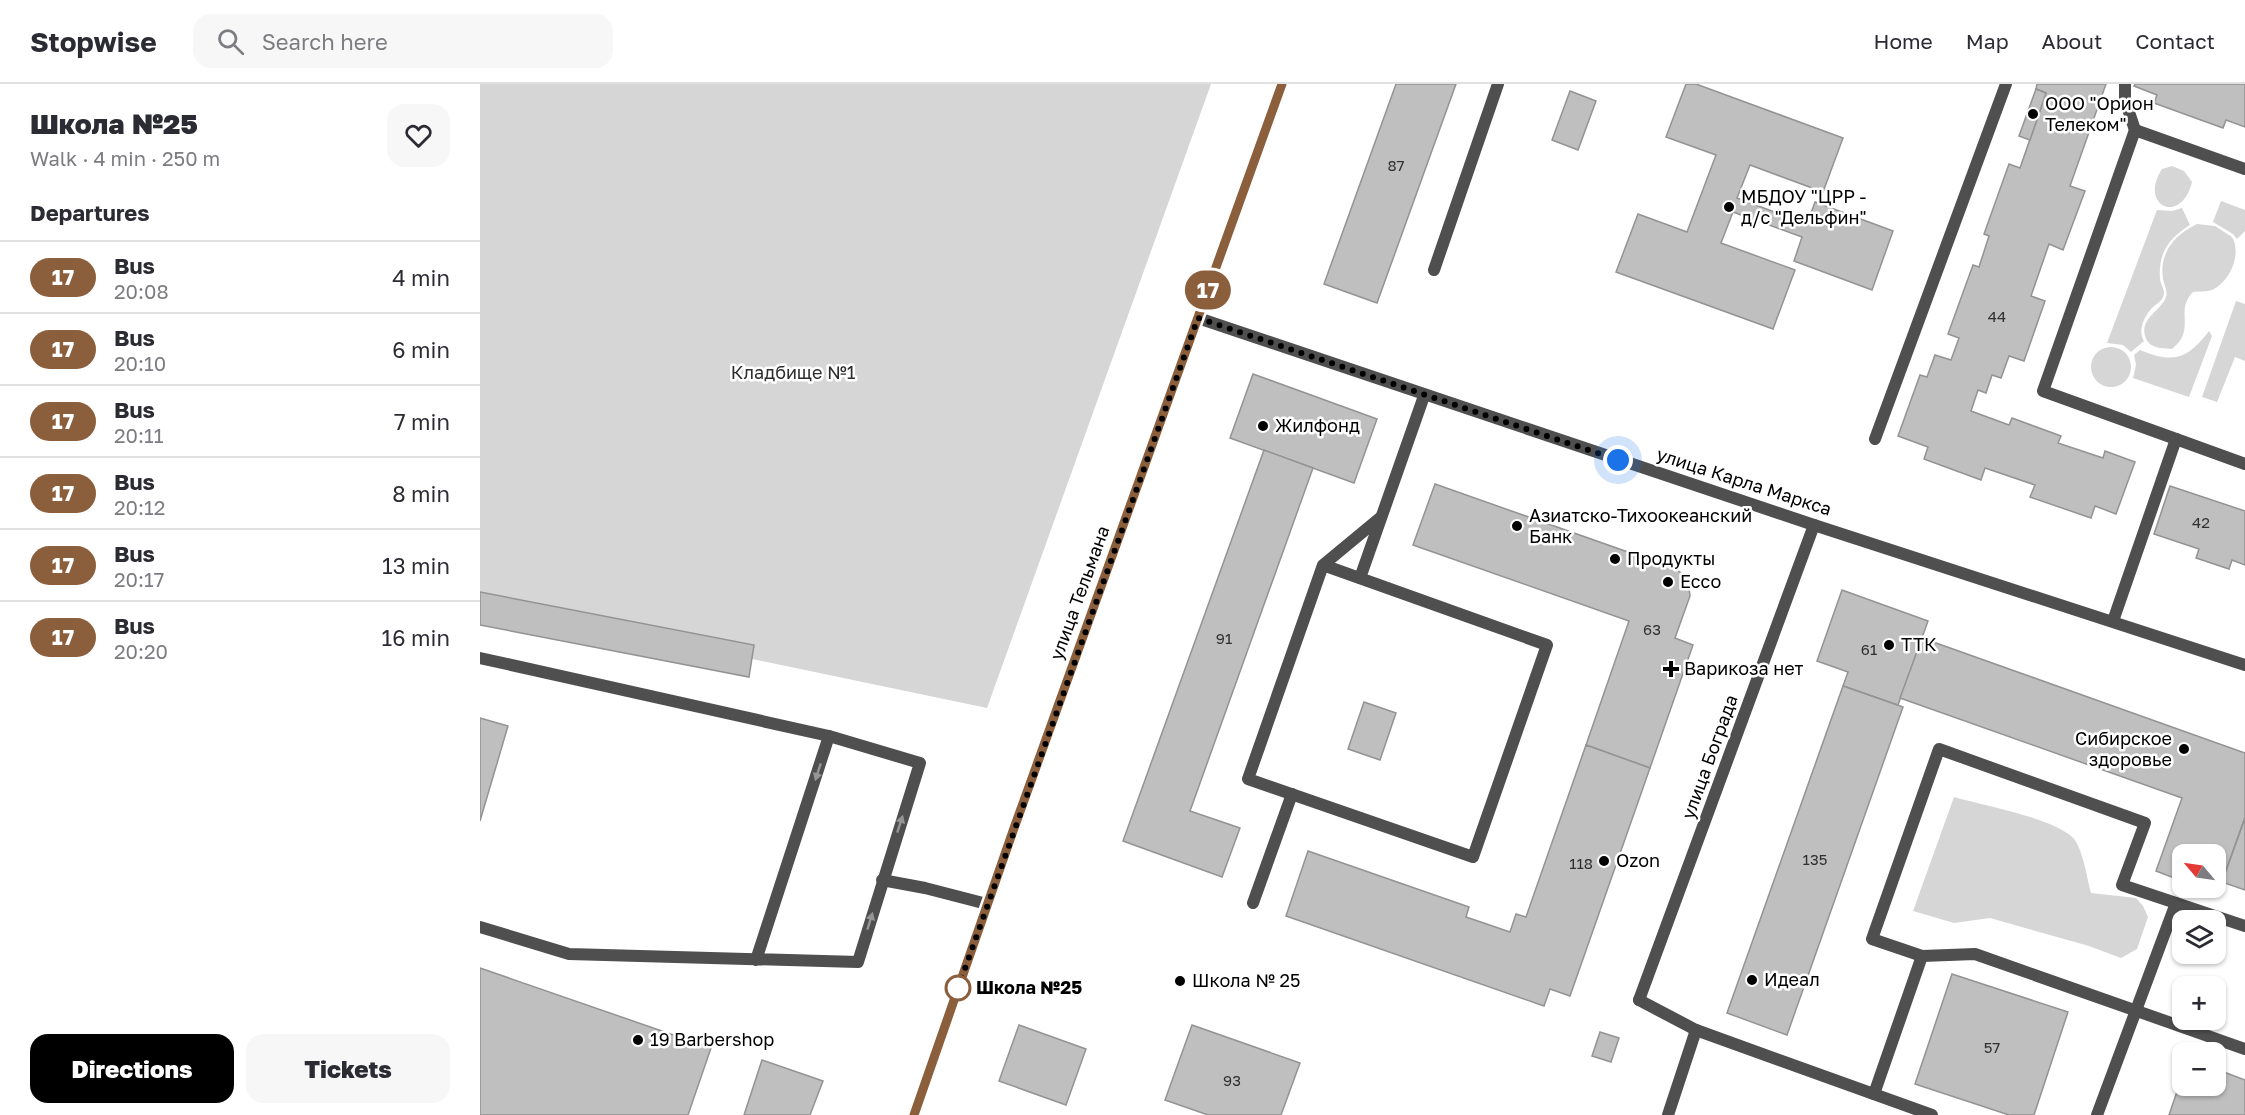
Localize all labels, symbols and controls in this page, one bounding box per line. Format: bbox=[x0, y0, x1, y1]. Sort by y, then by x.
search box bbox=[193, 14, 613, 68]
text: Stopwise bbox=[30, 25, 157, 58]
icon: search bbox=[214, 25, 247, 58]
text: Search here bbox=[262, 28, 388, 55]
text: Home bbox=[1873, 28, 1933, 54]
text: Map bbox=[1966, 28, 2009, 54]
text: About bbox=[2042, 28, 2102, 54]
text: Contact bbox=[2135, 28, 2215, 54]
place label: ООО "Орион Телеком" bbox=[2045, 92, 2154, 135]
button: heart bbox=[387, 104, 450, 167]
text: Школа №25 bbox=[30, 107, 198, 140]
marker: ООО "Орион Телеком" bbox=[2026, 107, 2040, 121]
text: Walk · 4 min · 250 m bbox=[30, 146, 220, 170]
house number: 87 bbox=[1387, 156, 1405, 174]
place label: МБДОУ "ЦРР - д/с "Дельфин" bbox=[1741, 185, 1867, 228]
text: Departures bbox=[30, 199, 149, 226]
marker: МБДОУ "ЦРР - д/с "Дельфин" bbox=[1722, 200, 1736, 214]
text: Bus bbox=[114, 252, 155, 279]
text: 17 bbox=[52, 264, 74, 290]
text: 4 min bbox=[392, 264, 450, 291]
line badge: 17 bbox=[1181, 270, 1235, 310]
text: 17 bbox=[1197, 277, 1219, 303]
text: 20:08 bbox=[114, 279, 169, 303]
house number: 44 bbox=[1988, 307, 2006, 325]
text: Bus bbox=[114, 324, 155, 351]
text: 17 bbox=[52, 336, 74, 362]
text: 6 min bbox=[392, 336, 450, 363]
text: 20:10 bbox=[114, 351, 166, 375]
park label: Кладбище №1 bbox=[731, 361, 856, 383]
text: Bus bbox=[114, 396, 155, 423]
text: 17 bbox=[52, 408, 74, 434]
text: 7 min bbox=[394, 408, 450, 435]
place label: Жилфонд bbox=[1275, 414, 1360, 436]
marker: Жилфонд bbox=[1256, 419, 1270, 433]
text: 20:11 bbox=[114, 423, 163, 447]
street label: улица Карла Маркса bbox=[1654, 442, 1835, 520]
your location bbox=[1603, 445, 1633, 475]
text: Bus bbox=[114, 468, 155, 495]
text: 17 bbox=[52, 480, 74, 506]
text: 8 min bbox=[392, 480, 450, 507]
text: 20:12 bbox=[114, 495, 165, 519]
place label: Азиатско-Тихоокеанский Банк bbox=[1529, 504, 1752, 547]
house number: 42 bbox=[2192, 513, 2210, 531]
marker: Азиатско-Тихоокеанский Банк bbox=[1510, 519, 1524, 533]
street label: улица Тельмана bbox=[1045, 523, 1114, 663]
text: Bus bbox=[114, 540, 155, 567]
place label: Продукты bbox=[1627, 547, 1715, 569]
text: 17 bbox=[52, 552, 74, 578]
text: 13 min bbox=[382, 552, 450, 579]
marker: Продукты bbox=[1608, 552, 1622, 566]
text: 20:17 bbox=[114, 567, 164, 591]
place label: Ecco bbox=[1680, 570, 1721, 592]
marker: Ecco bbox=[1661, 575, 1675, 589]
text: Bus bbox=[114, 612, 155, 639]
house number: 63 bbox=[1643, 620, 1661, 638]
text: 17 bbox=[52, 624, 74, 650]
text: 16 min bbox=[382, 624, 450, 651]
house number: 91 bbox=[1216, 629, 1232, 647]
place label: ТТК bbox=[1901, 633, 1937, 655]
marker: ТТК bbox=[1882, 638, 1896, 652]
text: 20:20 bbox=[114, 639, 168, 663]
house number: 61 bbox=[1861, 640, 1877, 658]
place label: Варикоза нет bbox=[1684, 657, 1803, 679]
marker: Варикоза нет bbox=[1662, 660, 1680, 678]
street label: улица Бограда bbox=[1676, 691, 1742, 822]
place label: Сибирское здоровье bbox=[2075, 727, 2172, 770]
marker: Сибирское здоровье bbox=[2177, 742, 2191, 756]
one-way arrow bbox=[813, 763, 822, 781]
one-way arrow bbox=[896, 815, 905, 833]
north arrow bbox=[2172, 844, 2226, 898]
map controls bbox=[2172, 844, 2226, 1096]
place label: Ozon bbox=[1616, 849, 1660, 871]
house number: 135 bbox=[1803, 850, 1827, 868]
house number: 118 bbox=[1569, 854, 1593, 872]
marker: Ozon bbox=[1597, 854, 1611, 868]
button: layers bbox=[2172, 910, 2226, 964]
one-way arrow bbox=[866, 912, 875, 930]
place label: Идеал bbox=[1764, 968, 1820, 990]
place label: Школа № 25 bbox=[1192, 969, 1300, 991]
marker: Идеал bbox=[1745, 973, 1759, 987]
marker: Школа № 25 bbox=[1173, 974, 1187, 988]
marker: Школа №25 bbox=[945, 975, 971, 1001]
place label: Школа №25 bbox=[976, 976, 1082, 998]
button: + bbox=[2172, 976, 2226, 1030]
place label: 19 Barbershop bbox=[650, 1028, 774, 1050]
marker: 19 Barbershop bbox=[631, 1033, 645, 1047]
button: Directions bbox=[30, 1034, 234, 1103]
button: Tickets bbox=[246, 1034, 450, 1103]
house number: 57 bbox=[1984, 1038, 2000, 1056]
button: − bbox=[2172, 1042, 2226, 1096]
house number: 93 bbox=[1223, 1071, 1241, 1089]

